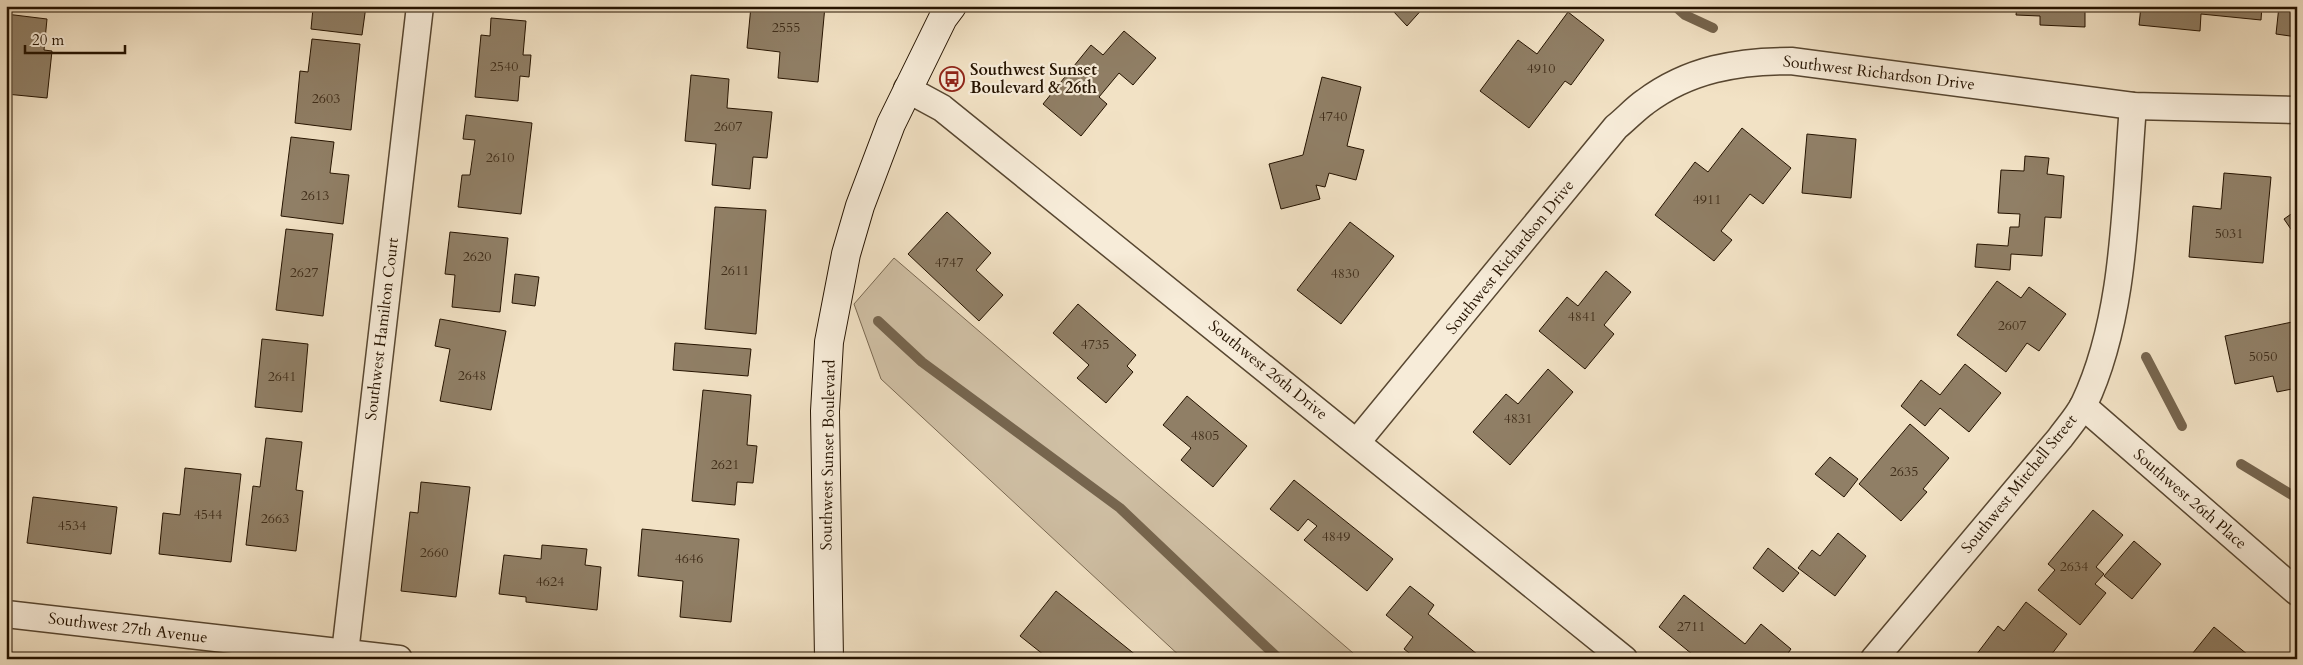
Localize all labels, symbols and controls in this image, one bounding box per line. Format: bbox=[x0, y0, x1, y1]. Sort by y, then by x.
house number: 2555 bbox=[772, 18, 800, 37]
scale bar bbox=[25, 22, 125, 54]
text: 20 m bbox=[32, 30, 64, 50]
street label: Southwest Richardson Drive bbox=[1782, 50, 1976, 96]
house number: 2540 bbox=[490, 57, 518, 76]
place label: Southwest Sunset Boulevard & 26th bbox=[970, 59, 1097, 99]
house number: 4910 bbox=[1527, 59, 1555, 78]
bus stop icon: Southwest Sunset Boulevard & 26th bbox=[939, 66, 965, 92]
house number: 2603 bbox=[312, 89, 340, 108]
house number: 4740 bbox=[1319, 107, 1347, 126]
house number: 2607 bbox=[714, 117, 742, 136]
house number: 2610 bbox=[486, 148, 514, 167]
street label: Southwest Richardson Drive bbox=[1441, 175, 1579, 339]
house number: 2613 bbox=[301, 186, 329, 205]
house number: 4911 bbox=[1693, 190, 1721, 209]
house number: 5031 bbox=[2215, 224, 2243, 243]
street label: Southwest Hamilton Court bbox=[360, 236, 404, 422]
house number: 2620 bbox=[463, 247, 491, 266]
house number: 4747 bbox=[935, 253, 963, 272]
house number: 2611 bbox=[721, 261, 749, 280]
house number: 2627 bbox=[290, 263, 318, 282]
house number: 4830 bbox=[1331, 264, 1359, 283]
house number: 4841 bbox=[1568, 307, 1596, 326]
street label: Southwest 26th Drive bbox=[1204, 315, 1332, 425]
house number: 2607 bbox=[1998, 316, 2026, 335]
house number: 4735 bbox=[1081, 335, 1109, 354]
house number: 5050 bbox=[2249, 347, 2277, 366]
street label: Southwest Sunset Boulevard bbox=[815, 359, 841, 551]
house number: 2648 bbox=[458, 366, 486, 385]
house number: 2641 bbox=[268, 367, 296, 386]
house number: 4831 bbox=[1504, 409, 1532, 428]
street label: Southwest Mitchell Street bbox=[1956, 410, 2082, 558]
house number: 4805 bbox=[1191, 426, 1219, 445]
street label: Southwest 26th Place bbox=[2129, 444, 2251, 554]
house number: 2621 bbox=[711, 455, 739, 474]
house number: 2635 bbox=[1890, 462, 1918, 481]
house number: 4544 bbox=[194, 505, 222, 524]
house number: 2663 bbox=[261, 509, 289, 528]
house number: 4534 bbox=[58, 516, 86, 535]
house number: 4849 bbox=[1322, 527, 1350, 546]
house number: 2660 bbox=[420, 543, 448, 562]
house number: 4646 bbox=[675, 549, 703, 568]
house number: 2634 bbox=[2060, 557, 2088, 576]
house number: 4624 bbox=[536, 572, 564, 591]
street label: Southwest 27th Avenue bbox=[47, 607, 209, 649]
house number: 2711 bbox=[1677, 617, 1705, 636]

